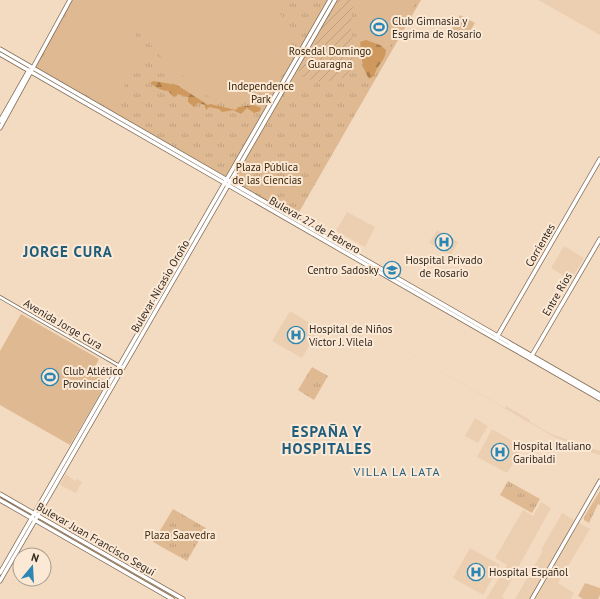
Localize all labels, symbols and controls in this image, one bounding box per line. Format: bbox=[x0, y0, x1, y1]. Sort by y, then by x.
place label: Club Gimnasia y Esgrima de Rosario bbox=[392, 14, 482, 41]
sports icon: Club Gimnasia y Esgrima de Rosario bbox=[369, 17, 389, 37]
park label: Rosedal Domingo Guaragna bbox=[289, 44, 371, 71]
park label: Independence Park bbox=[228, 79, 294, 106]
park label: Plaza Pública de las Ciencias bbox=[232, 160, 302, 187]
street label: Bulevar 27 de Febrero bbox=[267, 193, 363, 257]
street label: Corrientes bbox=[522, 221, 558, 269]
hospital icon: Hospital Privado de Rosario bbox=[434, 232, 454, 252]
street label: Bulevar Nicasio Oroño bbox=[128, 237, 192, 335]
district label: JORGE CURA bbox=[22, 242, 113, 261]
place label: Hospital Privado de Rosario bbox=[405, 253, 483, 280]
school or university icon: Centro Sadosky bbox=[382, 260, 402, 280]
place label: Centro Sadosky bbox=[307, 263, 380, 277]
street label: Entre Ríos bbox=[539, 269, 575, 318]
street label: Avenida Jorge Cura bbox=[21, 296, 105, 352]
place label: Hospital de Niños Víctor J. Vilela bbox=[308, 322, 393, 349]
hospital icon: Hospital de Niños Víctor J. Vilela bbox=[286, 325, 306, 345]
place label: Club Atlético Provincial bbox=[63, 364, 123, 391]
sports icon: Club Atlético Provincial bbox=[40, 367, 60, 387]
district label: ESPAÑA Y HOSPITALES bbox=[282, 422, 372, 458]
place label: Hospital Italiano Garibaldi bbox=[513, 439, 591, 466]
hospital icon: Hospital Italiano Garibaldi bbox=[490, 442, 510, 462]
district label: VILLA LA LATA bbox=[353, 464, 440, 479]
street label: Bulevar Juan Francisco Seguí bbox=[34, 499, 158, 579]
park label: Plaza Saavedra bbox=[145, 528, 215, 542]
north arrow bbox=[12, 547, 52, 587]
text: N bbox=[29, 550, 41, 565]
hospital icon: Hospital Español bbox=[466, 562, 486, 582]
place label: Hospital Español bbox=[489, 565, 569, 579]

